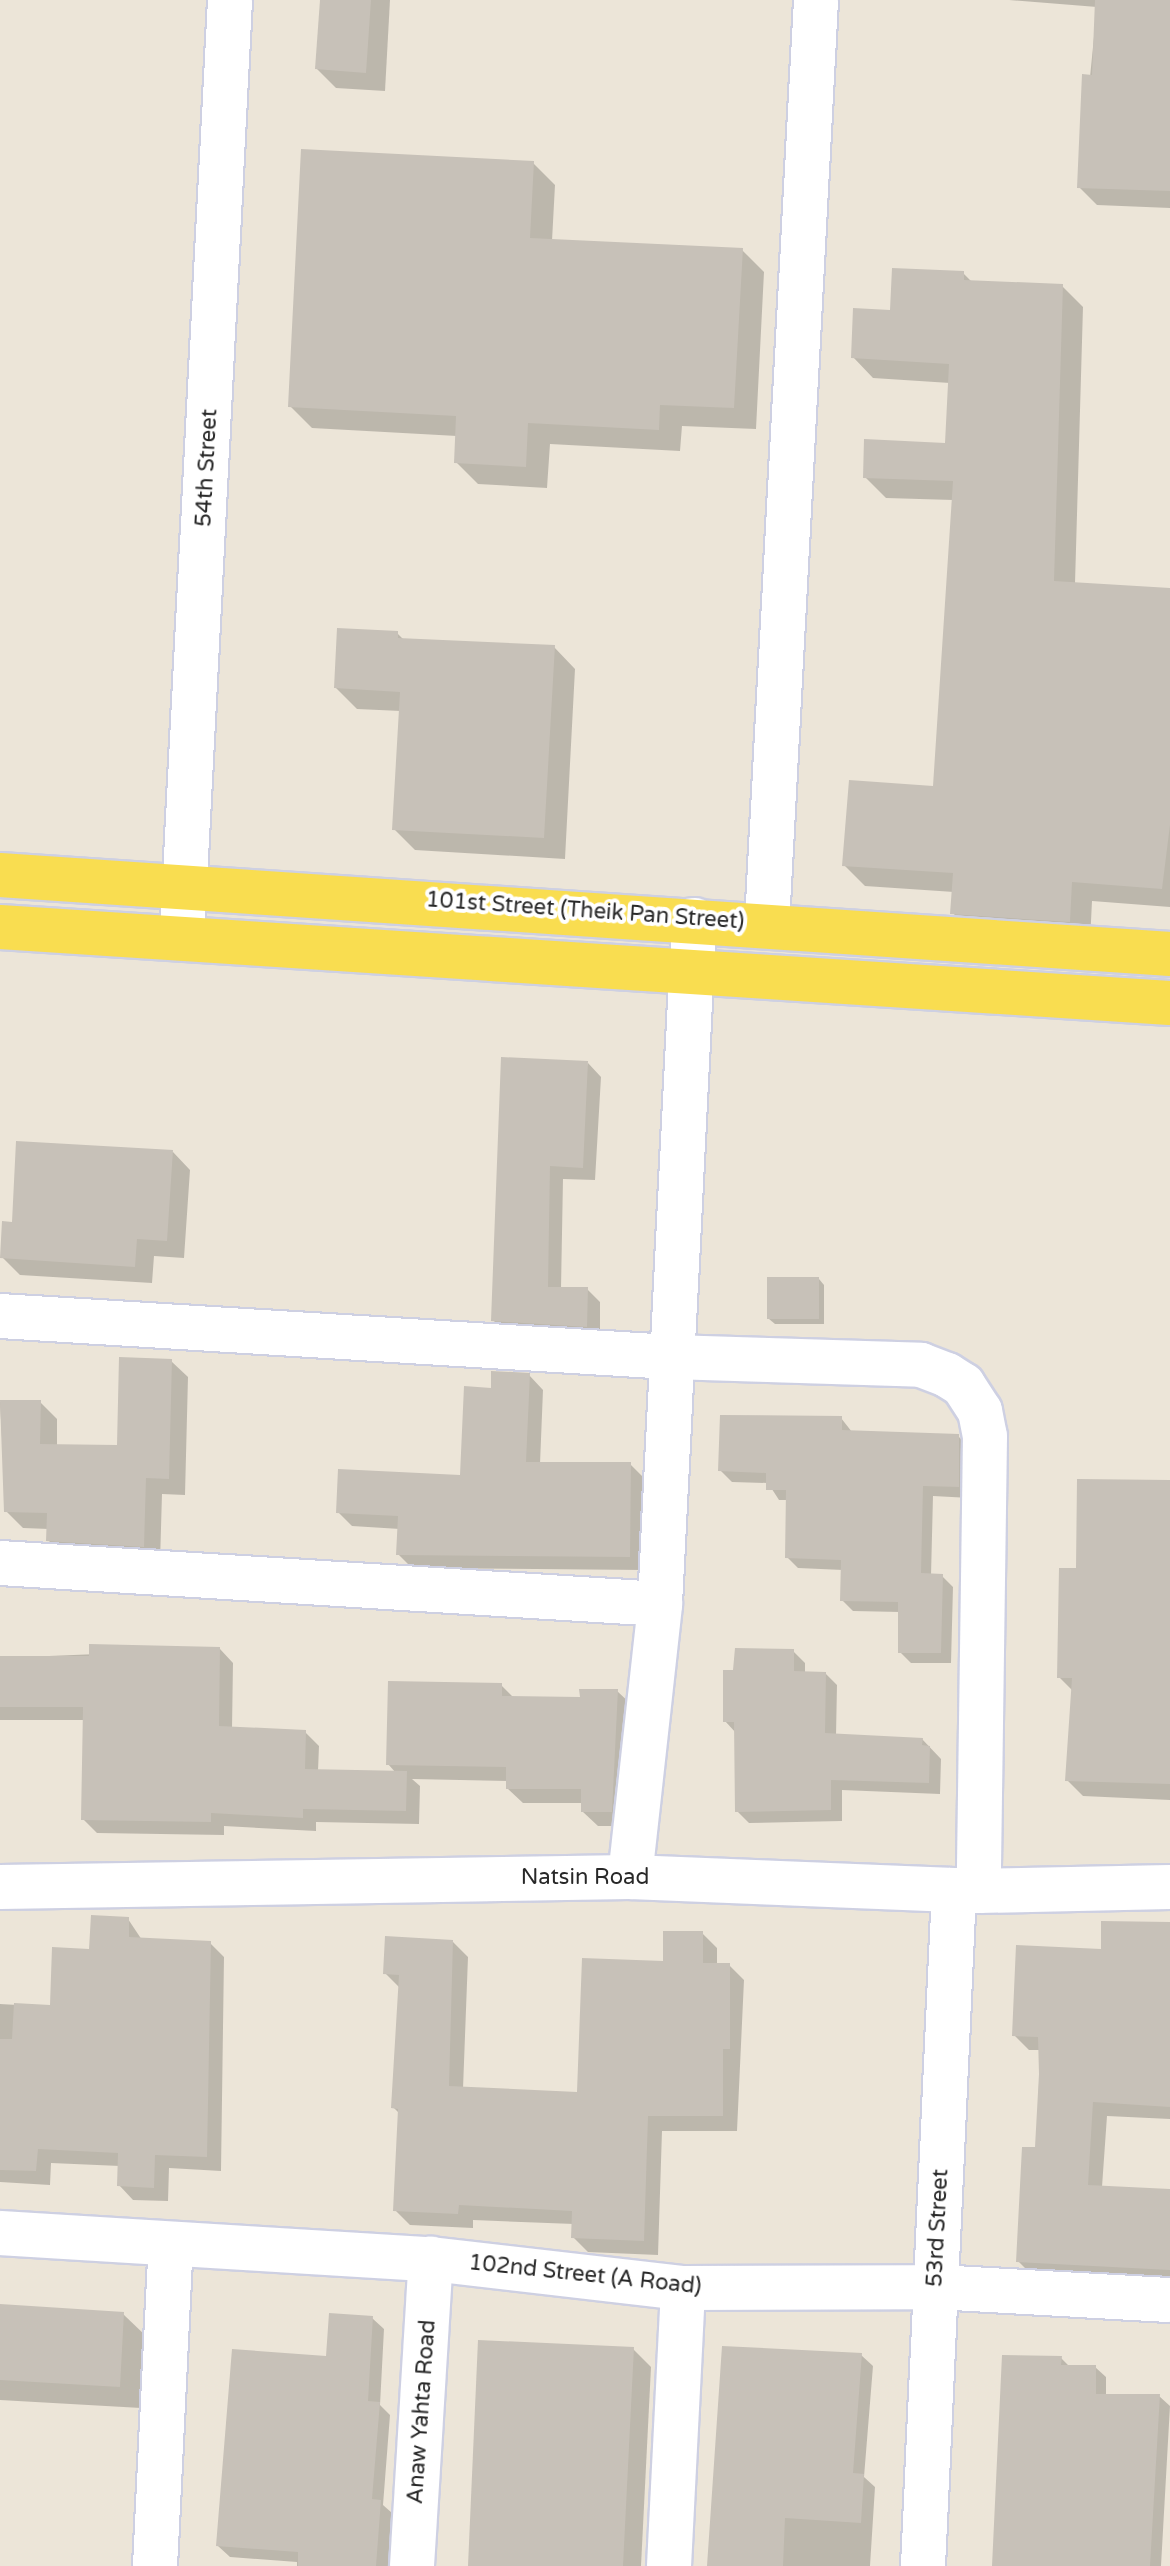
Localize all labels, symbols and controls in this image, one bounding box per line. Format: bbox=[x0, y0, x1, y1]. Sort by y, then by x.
street label: 54th Street bbox=[191, 408, 223, 528]
street label: 101st Street (Theik Pan Street) bbox=[425, 887, 745, 935]
street label: Natsin Road bbox=[521, 1865, 649, 1891]
street label: 53rd Street bbox=[922, 2168, 954, 2288]
street label: 102nd Street (A Road) bbox=[467, 2250, 703, 2300]
street label: Anaw Yahta Road bbox=[402, 2319, 442, 2505]

